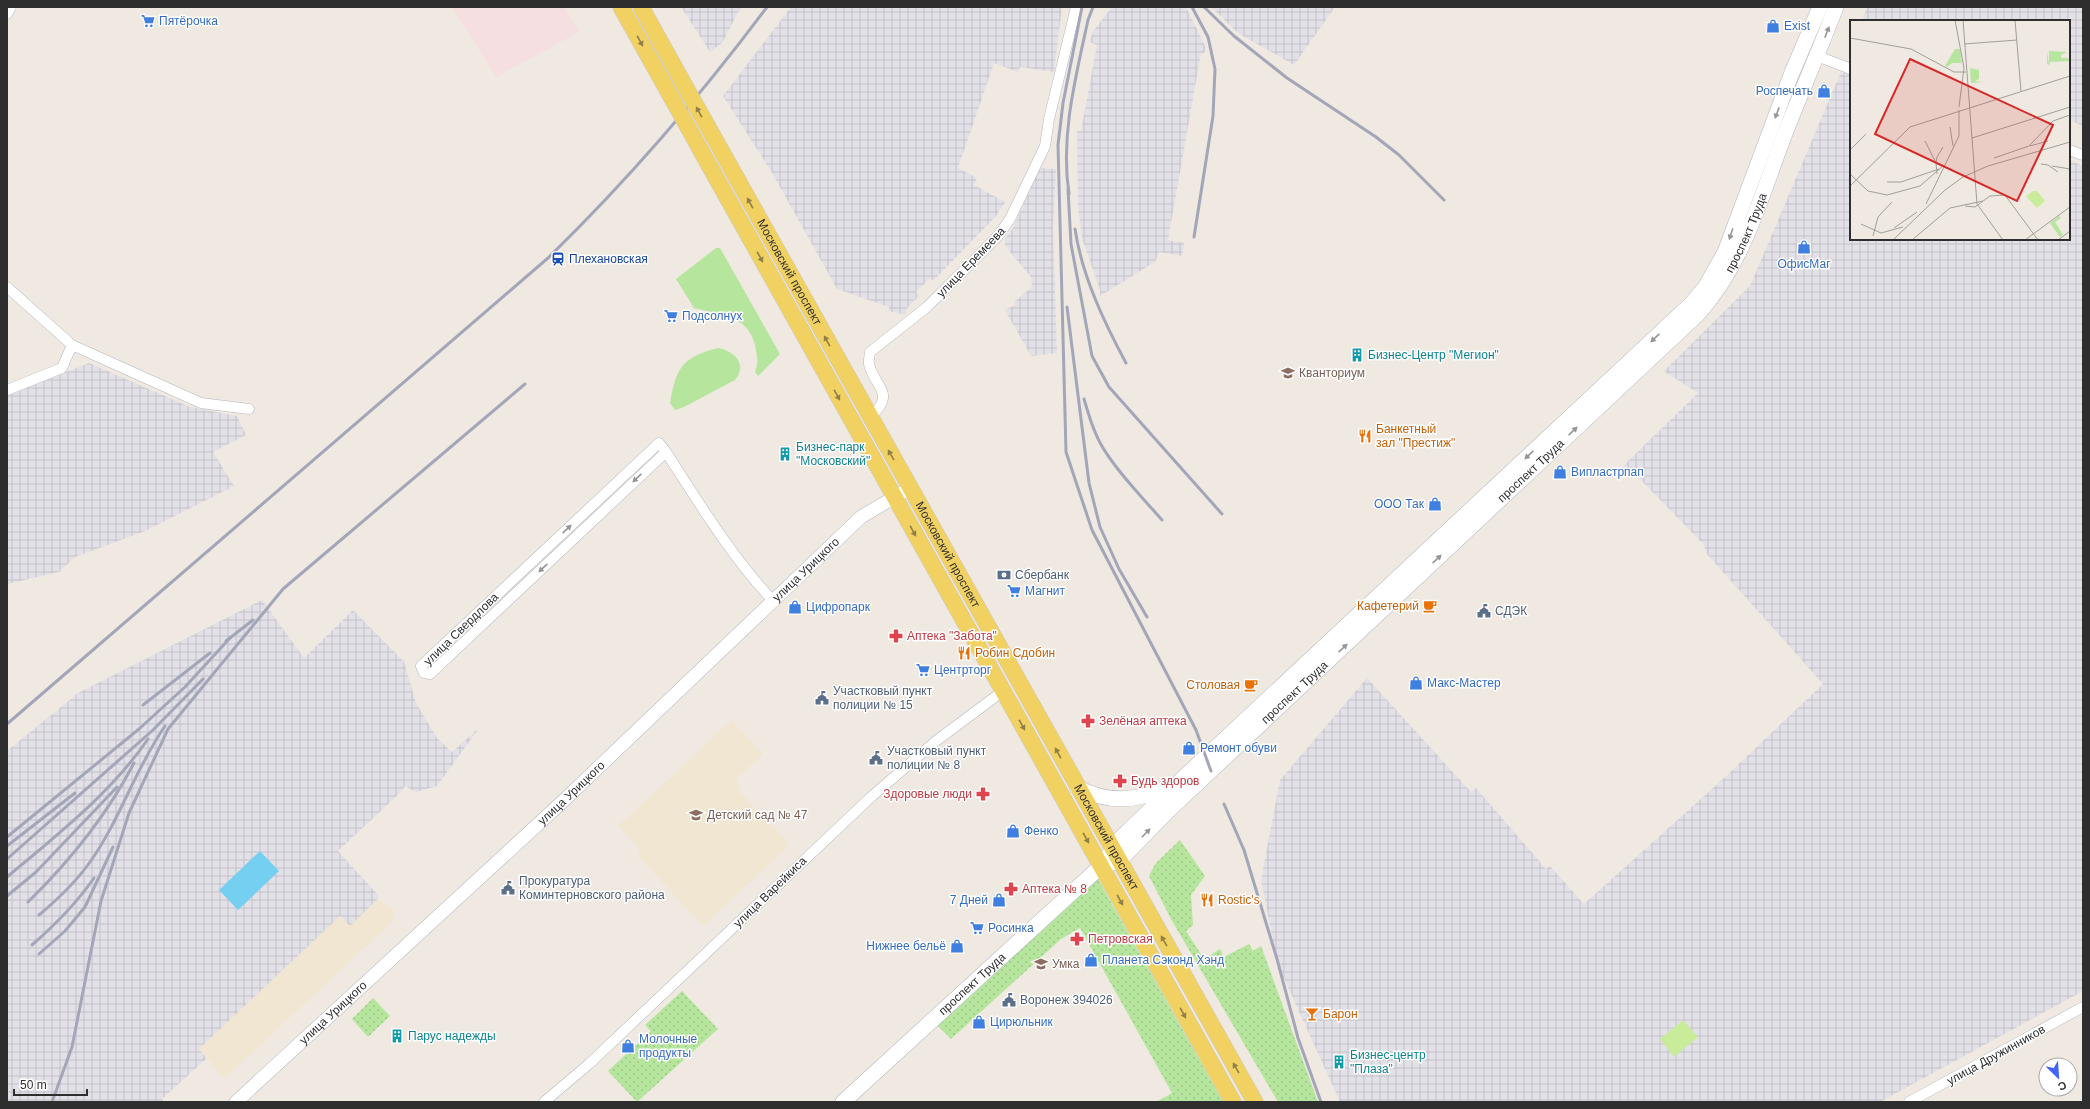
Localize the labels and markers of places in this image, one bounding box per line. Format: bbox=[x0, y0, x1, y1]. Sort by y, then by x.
supermarket icon: Пятёрочка bbox=[140, 13, 156, 29]
place label: Пятёрочка bbox=[159, 14, 218, 28]
shop icon: Exist bbox=[1765, 18, 1781, 34]
place label: Exist bbox=[1784, 19, 1811, 33]
shop icon: Роспечать bbox=[1816, 83, 1832, 99]
place label: Роспечать bbox=[1756, 84, 1813, 98]
shop icon: ОфисМаг bbox=[1796, 239, 1812, 255]
station icon: Плехановская bbox=[550, 251, 566, 267]
place label: Плехановская bbox=[569, 252, 648, 266]
place label: ОфисМаг bbox=[1777, 257, 1831, 271]
supermarket icon: Подсолнух bbox=[663, 308, 679, 324]
place label: Подсолнух bbox=[682, 309, 742, 323]
building icon: Бизнес-Центр "Мегион" bbox=[1349, 347, 1365, 363]
place label: Бизнес-Центр "Мегион" bbox=[1368, 348, 1499, 362]
school or university icon: Кванториум bbox=[1280, 365, 1296, 381]
place label: Кванториум bbox=[1299, 366, 1365, 380]
place label: Банкетный зал "Престиж" bbox=[1376, 422, 1455, 450]
restaurant icon: Банкетный зал "Престиж" bbox=[1357, 428, 1373, 444]
place label: Бизнес-парк "Московский" bbox=[796, 440, 870, 468]
building icon: Бизнес-парк "Московский" bbox=[777, 446, 793, 462]
shop icon: Випластрпап bbox=[1552, 464, 1568, 480]
place label: Випластрпап bbox=[1571, 465, 1644, 479]
shop icon: ООО Так bbox=[1427, 496, 1443, 512]
place label: ООО Так bbox=[1374, 497, 1425, 511]
bank icon: Сбербанк bbox=[996, 567, 1012, 583]
place label: Сбербанк bbox=[1015, 568, 1070, 582]
supermarket icon: Магнит bbox=[1006, 583, 1022, 599]
place label: Магнит bbox=[1025, 584, 1066, 598]
cafe icon: Кафетерий bbox=[1422, 598, 1438, 614]
shop icon: Цифропарк bbox=[787, 599, 803, 615]
place label: Кафетерий bbox=[1357, 599, 1419, 613]
place label: Цифропарк bbox=[806, 600, 871, 614]
public building icon: СДЭК bbox=[1476, 603, 1492, 619]
place label: СДЭК bbox=[1495, 604, 1527, 618]
pharmacy icon: Аптека "Забота" bbox=[888, 628, 904, 644]
place label: Аптека "Забота" bbox=[907, 629, 997, 643]
restaurant icon: Робин Сдобин bbox=[956, 645, 972, 661]
place label: Робин Сдобин bbox=[975, 646, 1055, 660]
supermarket icon: Центрторг bbox=[915, 662, 931, 678]
place label: Центрторг bbox=[934, 663, 992, 677]
shop icon: Макс-Мастер bbox=[1408, 675, 1424, 691]
place label: Макс-Мастер bbox=[1427, 676, 1501, 690]
cafe icon: Столовая bbox=[1243, 677, 1259, 693]
place label: Столовая bbox=[1186, 678, 1240, 692]
place label: Участковый пункт полиции № 15 bbox=[833, 684, 933, 712]
public building icon: Участковый пункт полиции № 15 bbox=[814, 690, 830, 706]
pharmacy icon: Зелёная аптека bbox=[1080, 713, 1096, 729]
place label: Зелёная аптека bbox=[1099, 714, 1187, 728]
shop icon: Ремонт обуви bbox=[1181, 740, 1197, 756]
place label: Ремонт обуви bbox=[1200, 741, 1277, 755]
place label: Участковый пункт полиции № 8 bbox=[887, 744, 987, 772]
public building icon: Участковый пункт полиции № 8 bbox=[868, 750, 884, 766]
pharmacy icon: Будь здоров bbox=[1112, 773, 1128, 789]
place label: Будь здоров bbox=[1131, 774, 1199, 788]
pharmacy icon: Здоровые люди bbox=[975, 786, 991, 802]
place label: Здоровые люди bbox=[883, 787, 972, 801]
school or university icon: Детский сад № 47 bbox=[688, 807, 704, 823]
place label: Детский сад № 47 bbox=[707, 808, 808, 822]
shop icon: Фенко bbox=[1005, 823, 1021, 839]
place label: Фенко bbox=[1024, 824, 1059, 838]
place label: Прокуратура Коминтерновского района bbox=[519, 874, 665, 902]
public building icon: Прокуратура Коминтерновского района bbox=[500, 880, 516, 896]
pharmacy icon: Аптека № 8 bbox=[1003, 881, 1019, 897]
place label: Аптека № 8 bbox=[1022, 882, 1087, 896]
shop icon: 7 Дней bbox=[991, 892, 1007, 908]
restaurant icon: Rostic's bbox=[1199, 892, 1215, 908]
place label: 7 Дней bbox=[950, 893, 988, 907]
place label: Rostic's bbox=[1218, 893, 1260, 907]
supermarket icon: Росинка bbox=[969, 920, 985, 936]
place label: Росинка bbox=[988, 921, 1034, 935]
pharmacy icon: Петровская bbox=[1069, 931, 1085, 947]
place label: Петровская bbox=[1088, 932, 1153, 946]
shop icon: Нижнее бельё bbox=[949, 938, 965, 954]
place label: Нижнее бельё bbox=[866, 939, 946, 953]
shop icon: Планета Сэконд Хэнд bbox=[1083, 952, 1099, 968]
place label: Планета Сэконд Хэнд bbox=[1102, 953, 1224, 967]
school or university icon: Умка bbox=[1033, 956, 1049, 972]
place label: Умка bbox=[1052, 957, 1080, 971]
public building icon: Воронеж 394026 bbox=[1001, 992, 1017, 1008]
place label: Воронеж 394026 bbox=[1020, 993, 1113, 1007]
bar icon: Барон bbox=[1304, 1006, 1320, 1022]
place label: Барон bbox=[1323, 1007, 1358, 1021]
shop icon: Цирюльник bbox=[971, 1014, 987, 1030]
place label: Цирюльник bbox=[990, 1015, 1054, 1029]
building icon: Парус надежды bbox=[389, 1028, 405, 1044]
place label: Парус надежды bbox=[408, 1029, 496, 1043]
place label: Молочные продукты bbox=[639, 1032, 698, 1060]
shop icon: Молочные продукты bbox=[620, 1038, 636, 1054]
place label: Бизнес-центр "Плаза" bbox=[1350, 1048, 1426, 1076]
building icon: Бизнес-центр "Плаза" bbox=[1331, 1054, 1347, 1070]

